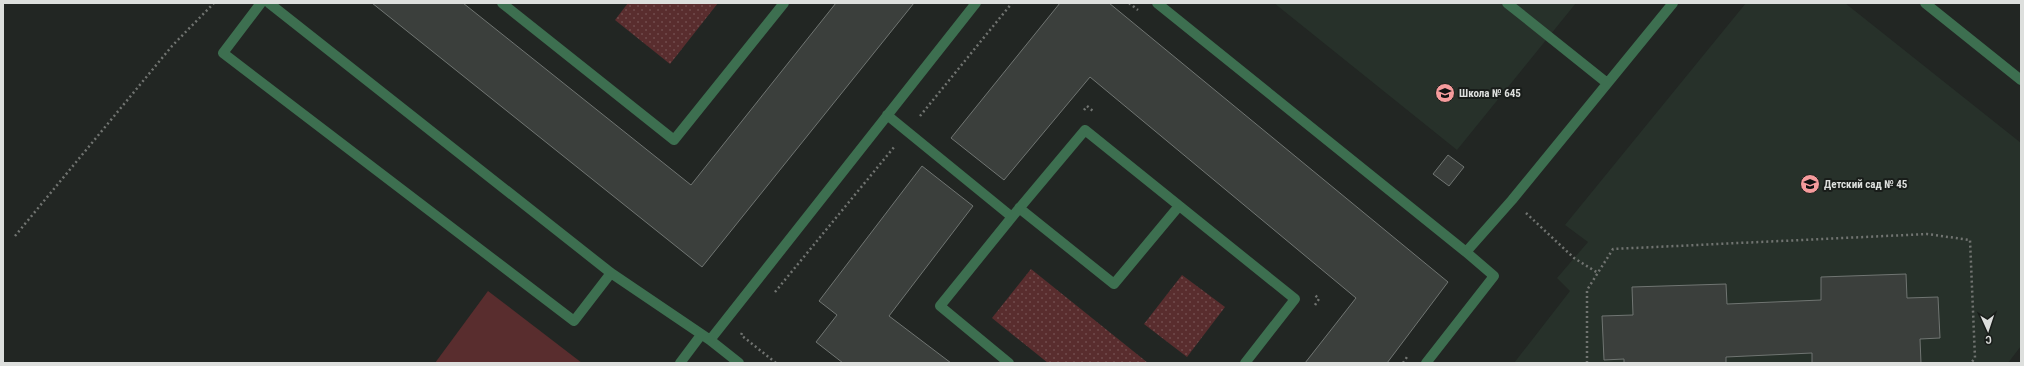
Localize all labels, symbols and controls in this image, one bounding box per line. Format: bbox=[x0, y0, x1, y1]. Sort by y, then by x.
school or university icon: Школа № 645 bbox=[1434, 82, 1456, 104]
place label: Школа № 645 bbox=[1459, 87, 1521, 100]
school or university icon: Детский сад № 45 bbox=[1799, 173, 1821, 195]
place label: Детский сад № 45 bbox=[1824, 178, 1908, 191]
north arrow bbox=[1968, 310, 2008, 350]
text: С bbox=[1985, 333, 1992, 346]

